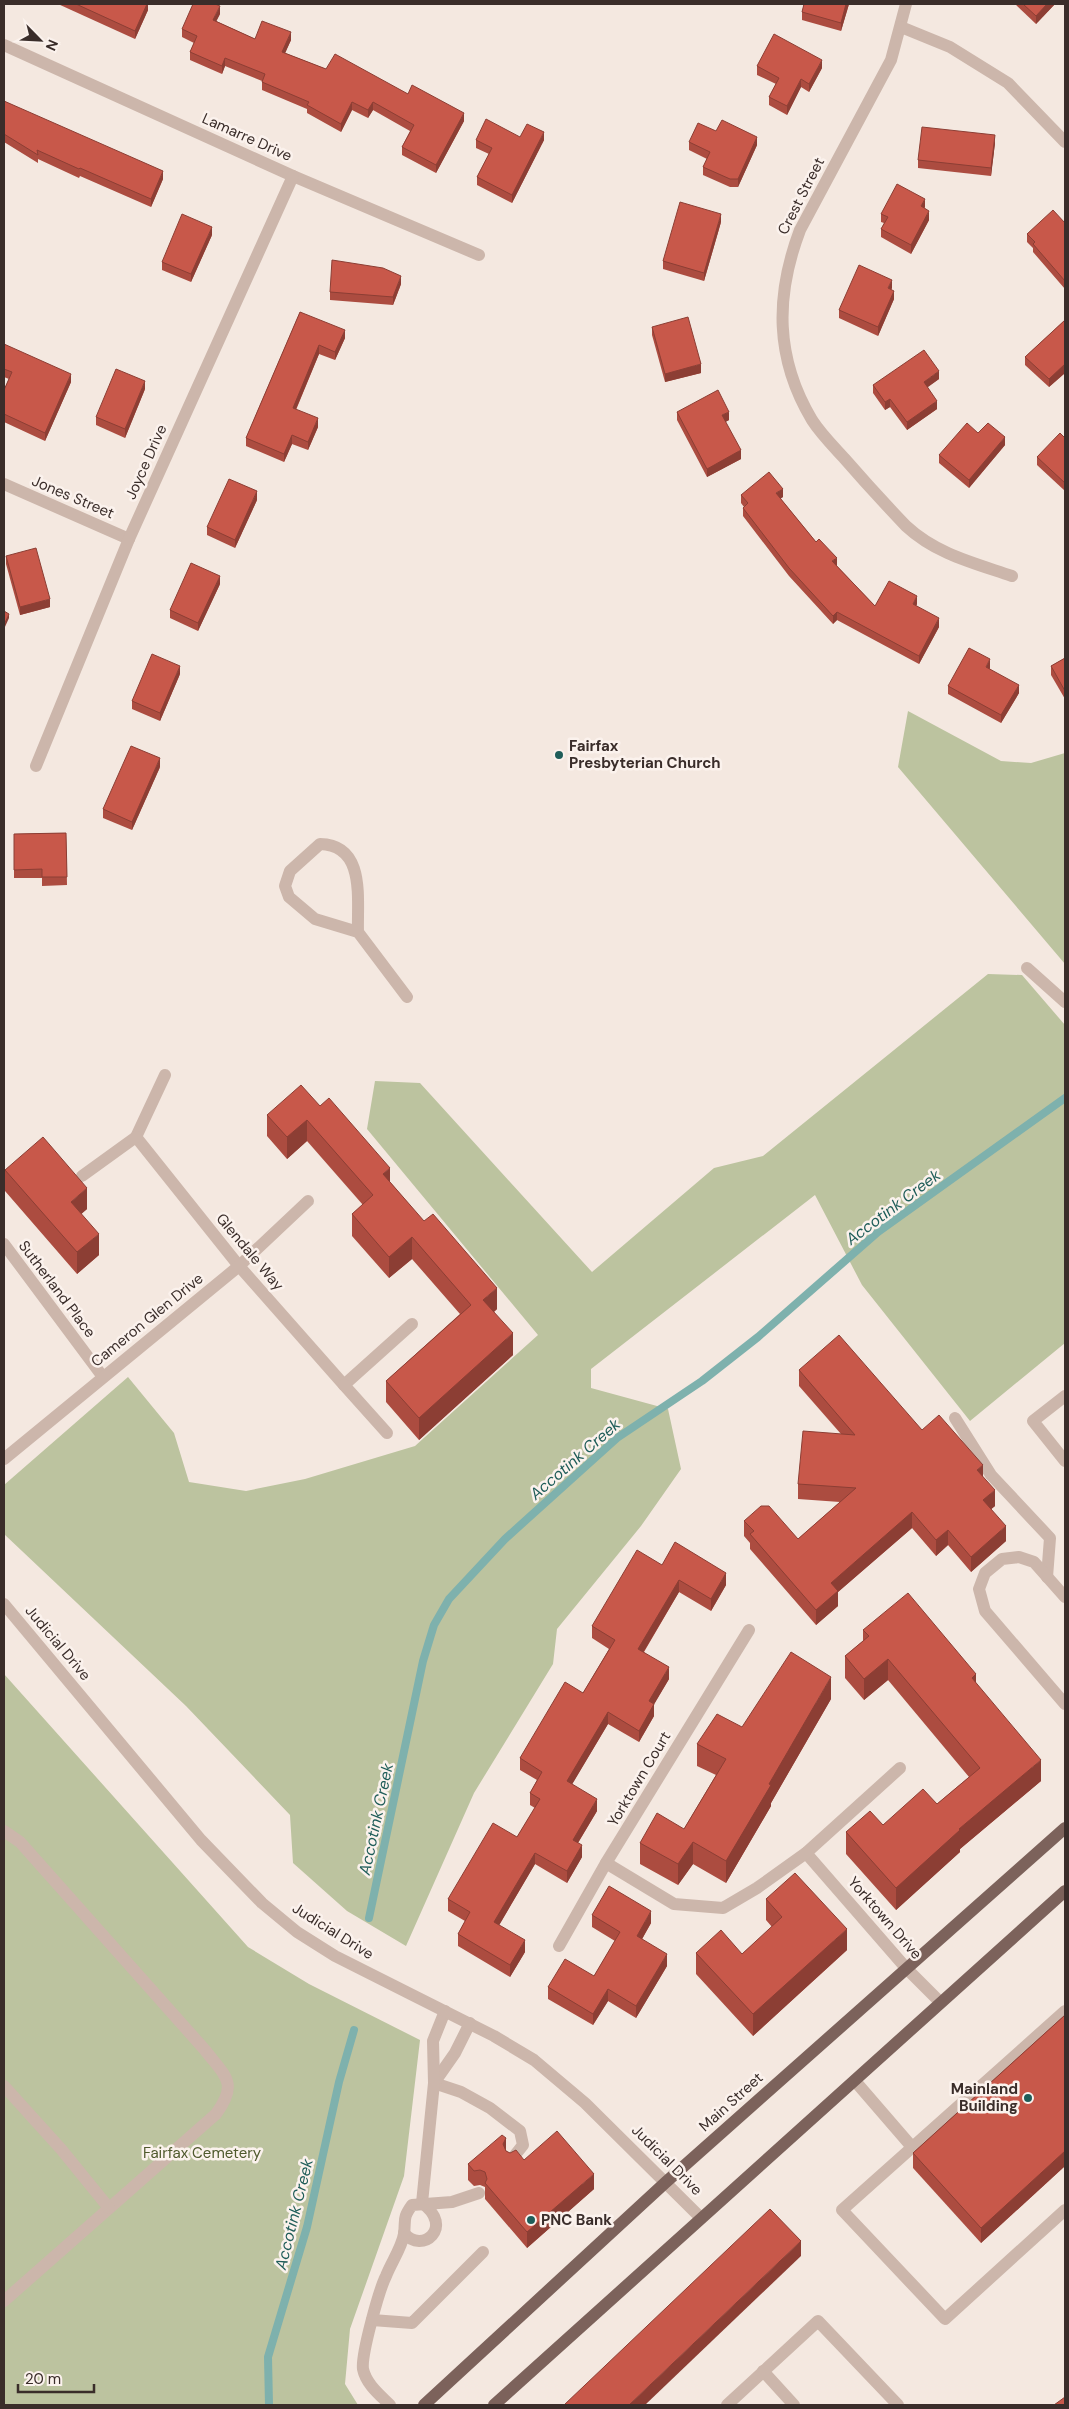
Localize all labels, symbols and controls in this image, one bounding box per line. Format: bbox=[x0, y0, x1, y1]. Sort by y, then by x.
north arrow bbox=[15, 15, 65, 65]
text: N bbox=[42, 37, 62, 54]
street label: Lamarre Drive bbox=[199, 108, 295, 166]
street label: Crest Street bbox=[773, 154, 829, 238]
street label: Joyce Drive bbox=[121, 421, 171, 503]
street label: Jones Street bbox=[29, 471, 117, 523]
place label: Fairfax Presbyterian Church bbox=[569, 736, 721, 773]
marker: Fairfax Presbyterian Church bbox=[553, 749, 565, 761]
water label: Accotink Creek bbox=[841, 1164, 945, 1250]
street label: Glendale Way bbox=[212, 1209, 289, 1295]
street label: Sutherland Place bbox=[14, 1236, 100, 1342]
street label: Cameron Glen Drive bbox=[87, 1269, 207, 1371]
water label: Accotink Creek bbox=[524, 1413, 625, 1505]
street label: Judicial Drive bbox=[21, 1601, 95, 1685]
street label: Yorktown Court bbox=[603, 1728, 675, 1830]
water label: Accotink Creek bbox=[354, 1760, 398, 1878]
street label: Yorktown Drive bbox=[844, 1872, 926, 1964]
street label: Judicial Drive bbox=[289, 1898, 377, 1964]
street label: Main Street bbox=[695, 2068, 767, 2136]
place label: Mainland Building bbox=[951, 2079, 1018, 2116]
marker: Mainland Building bbox=[1022, 2092, 1034, 2104]
street label: Judicial Drive bbox=[627, 2120, 707, 2200]
park label: Fairfax Cemetery bbox=[143, 2143, 262, 2163]
water label: Accotink Creek bbox=[270, 2156, 318, 2273]
place label: PNC Bank bbox=[541, 2210, 612, 2230]
marker: PNC Bank bbox=[525, 2214, 537, 2226]
scale bar bbox=[18, 2362, 94, 2394]
text: 20 m bbox=[25, 2369, 61, 2389]

